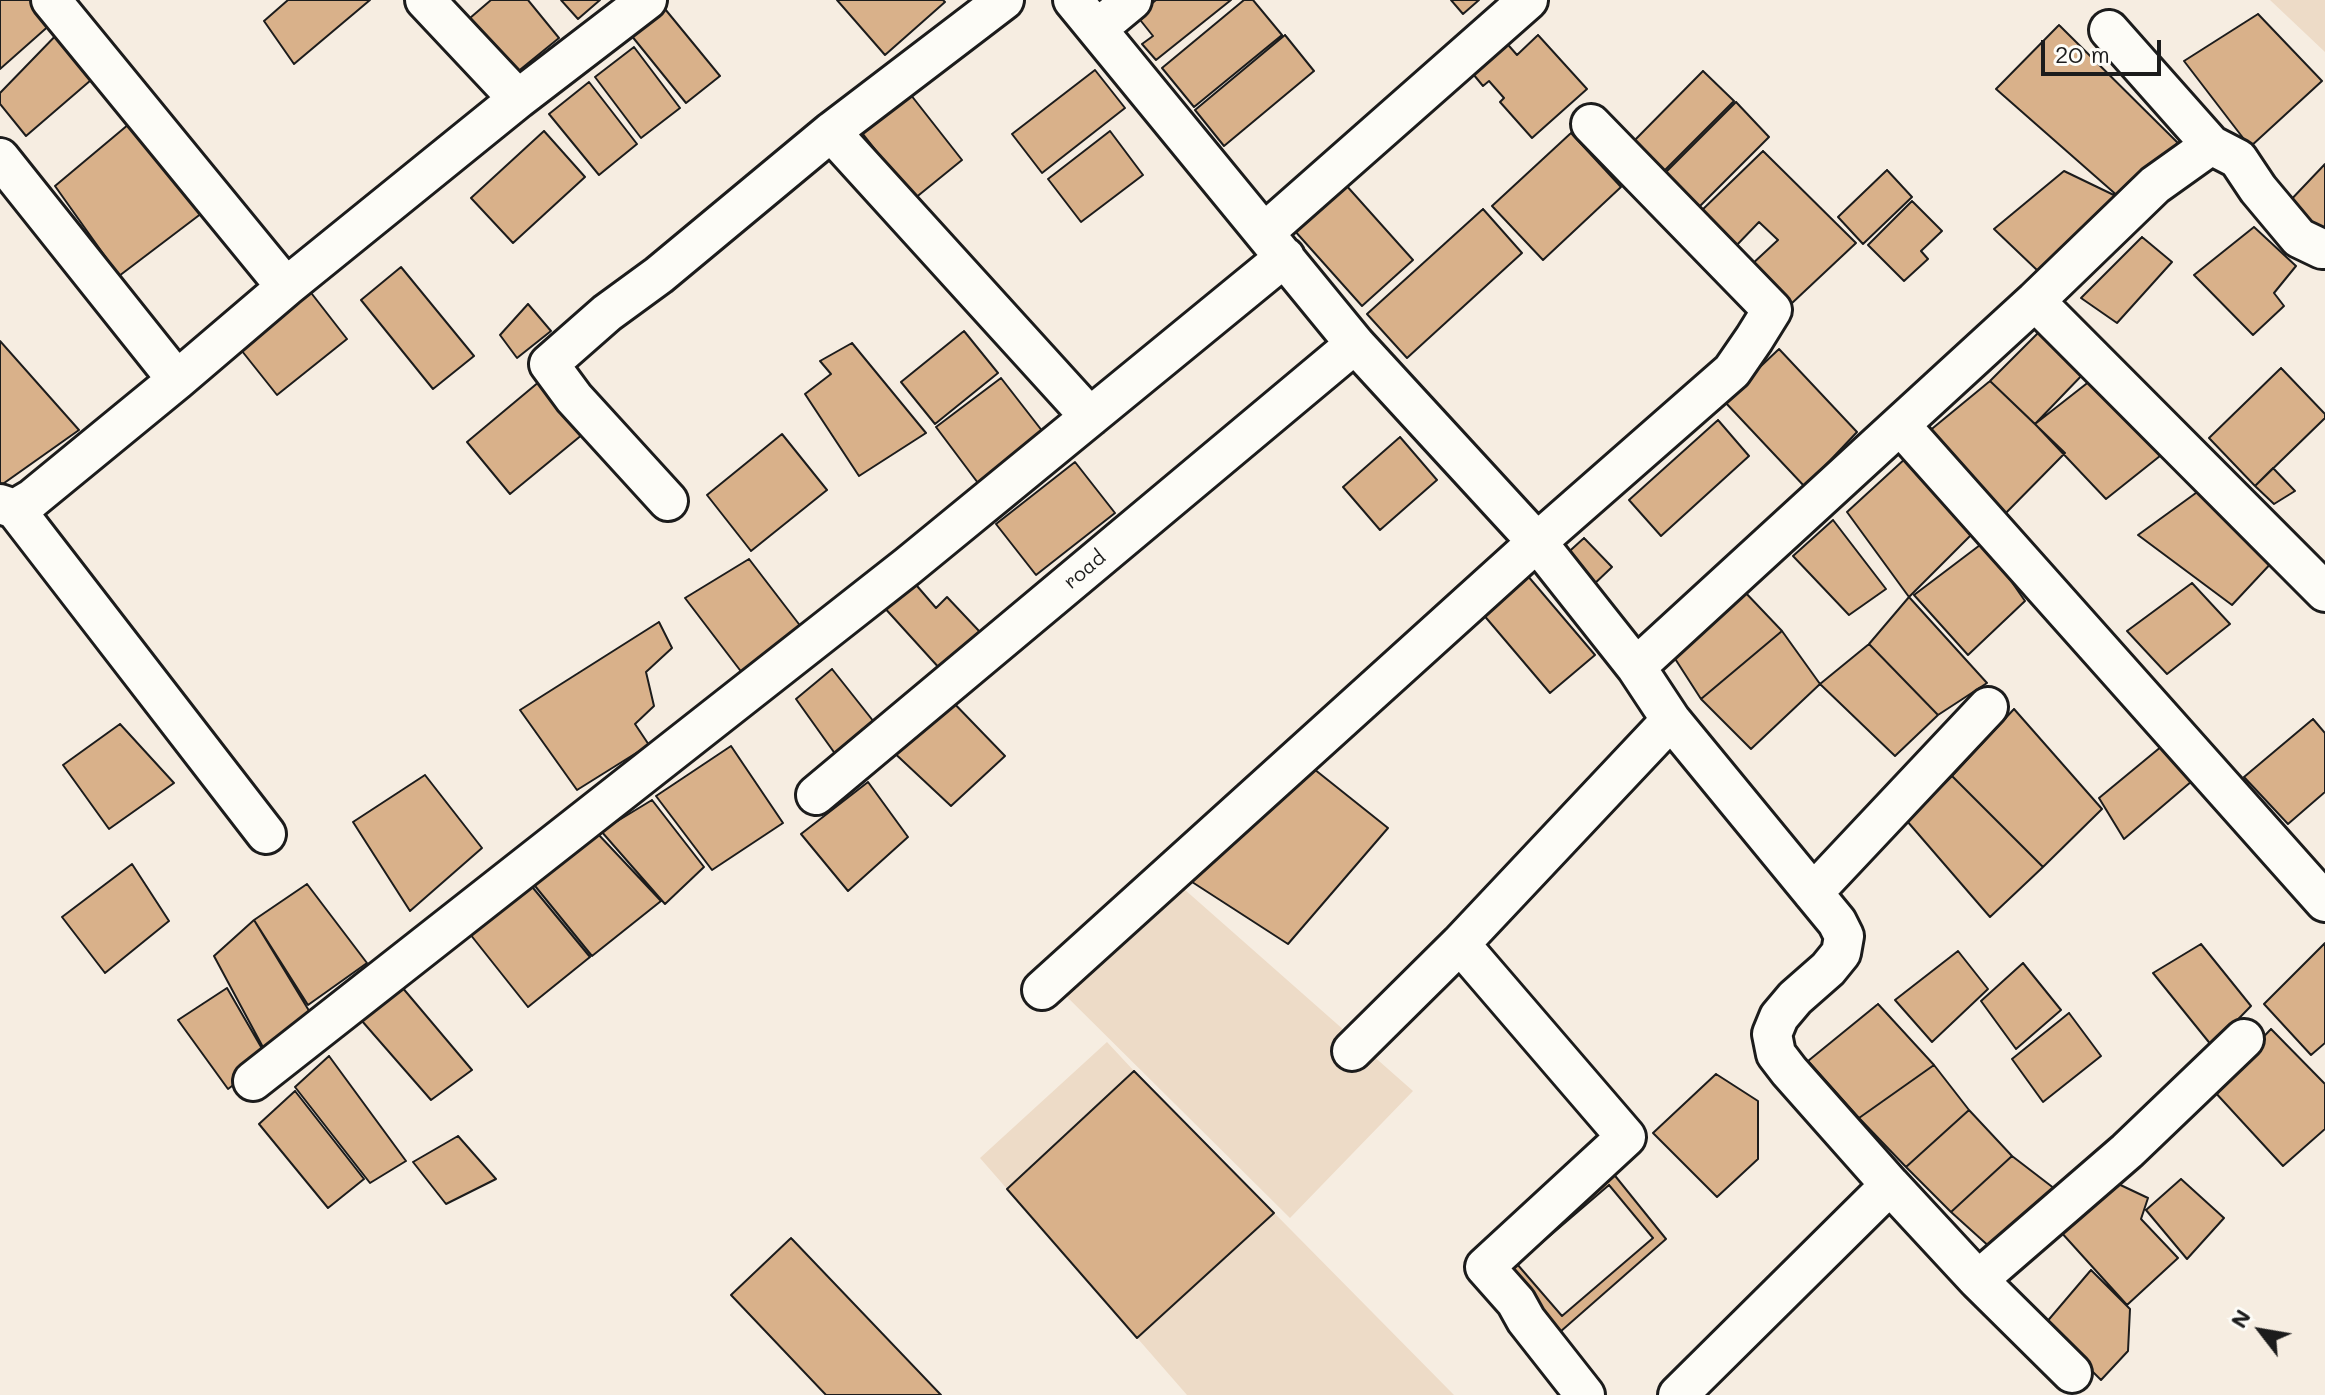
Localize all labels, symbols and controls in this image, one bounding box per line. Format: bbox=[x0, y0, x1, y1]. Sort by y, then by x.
scale bar bbox=[2045, 24, 2165, 74]
text: 20 m bbox=[2055, 38, 2110, 69]
street label: road bbox=[1059, 546, 1111, 594]
north arrow bbox=[2221, 1291, 2301, 1371]
text: N bbox=[2223, 1304, 2257, 1333]

